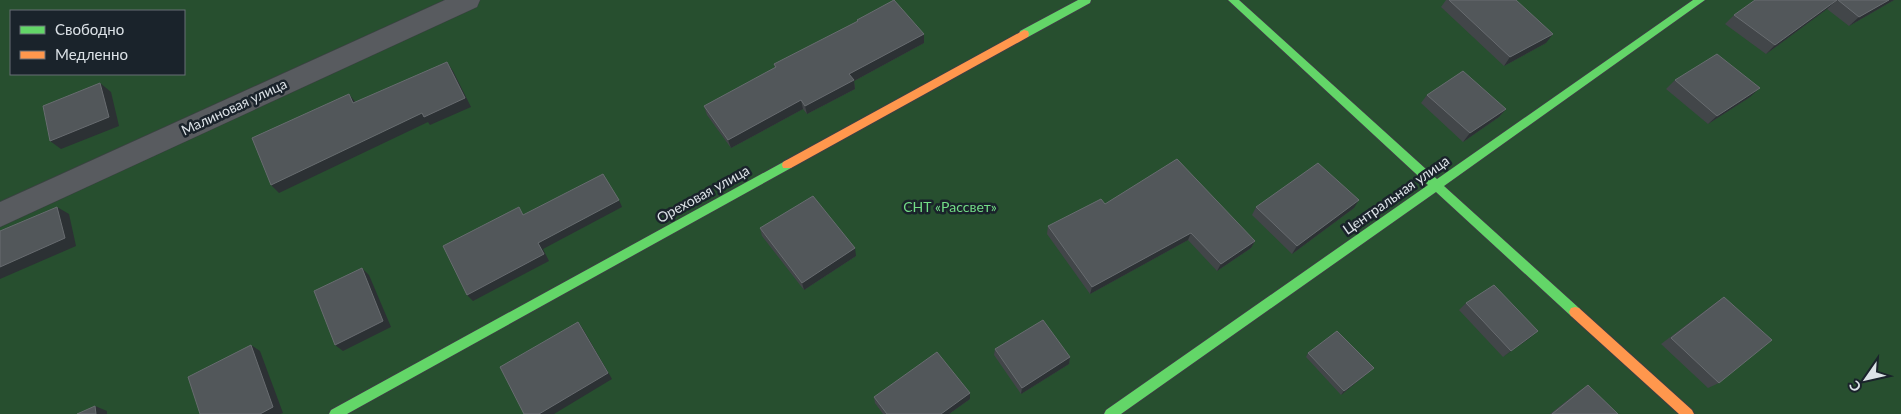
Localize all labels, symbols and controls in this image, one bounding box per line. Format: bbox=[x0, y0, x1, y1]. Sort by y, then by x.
legend bbox=[10, 10, 185, 75]
text: Свободно bbox=[55, 20, 124, 38]
text: Медленно bbox=[55, 45, 128, 63]
street label: Малиновая улица bbox=[178, 75, 289, 138]
street label: Центральная улица bbox=[1339, 151, 1452, 238]
street label: Ореховая улица bbox=[653, 161, 752, 226]
park label: СНТ «Рассвет» bbox=[903, 198, 997, 215]
north arrow bbox=[1841, 354, 1891, 404]
text: С bbox=[1845, 377, 1864, 395]

